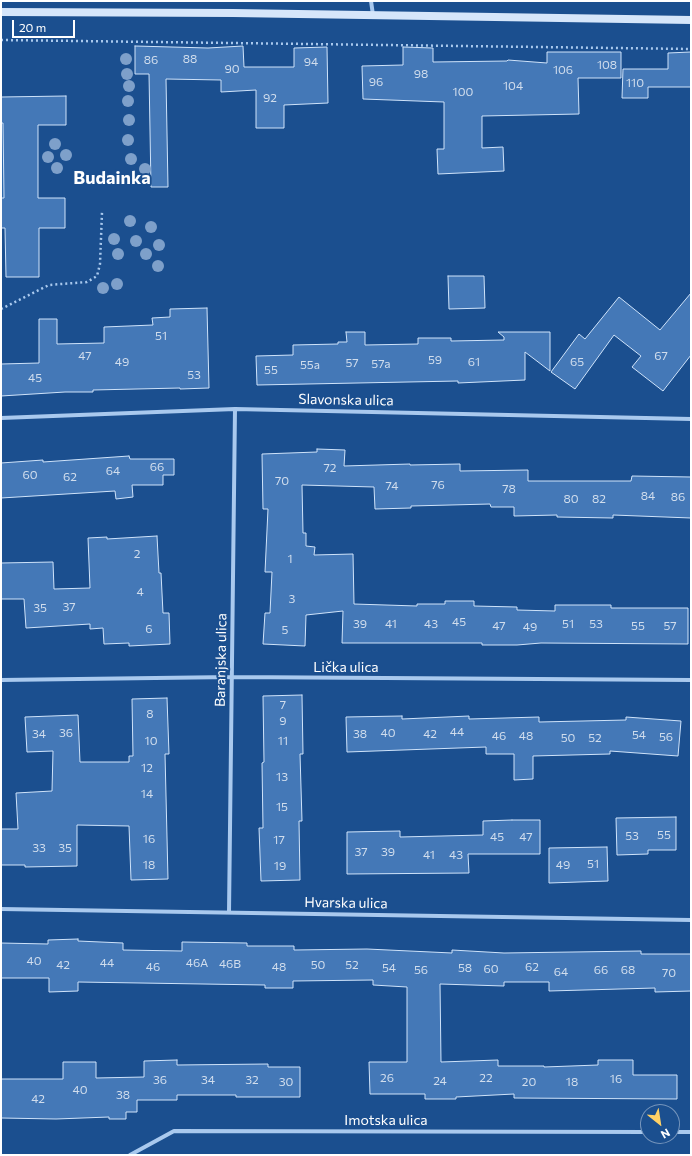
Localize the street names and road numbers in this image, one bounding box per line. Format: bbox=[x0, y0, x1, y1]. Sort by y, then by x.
street label: Slavonska ulica bbox=[298, 391, 394, 409]
street label: Baranjska ulica bbox=[212, 613, 230, 707]
street label: Lička ulica bbox=[313, 659, 379, 675]
street label: Hvarska ulica bbox=[304, 894, 388, 912]
street label: Imotska ulica bbox=[344, 1112, 428, 1128]

